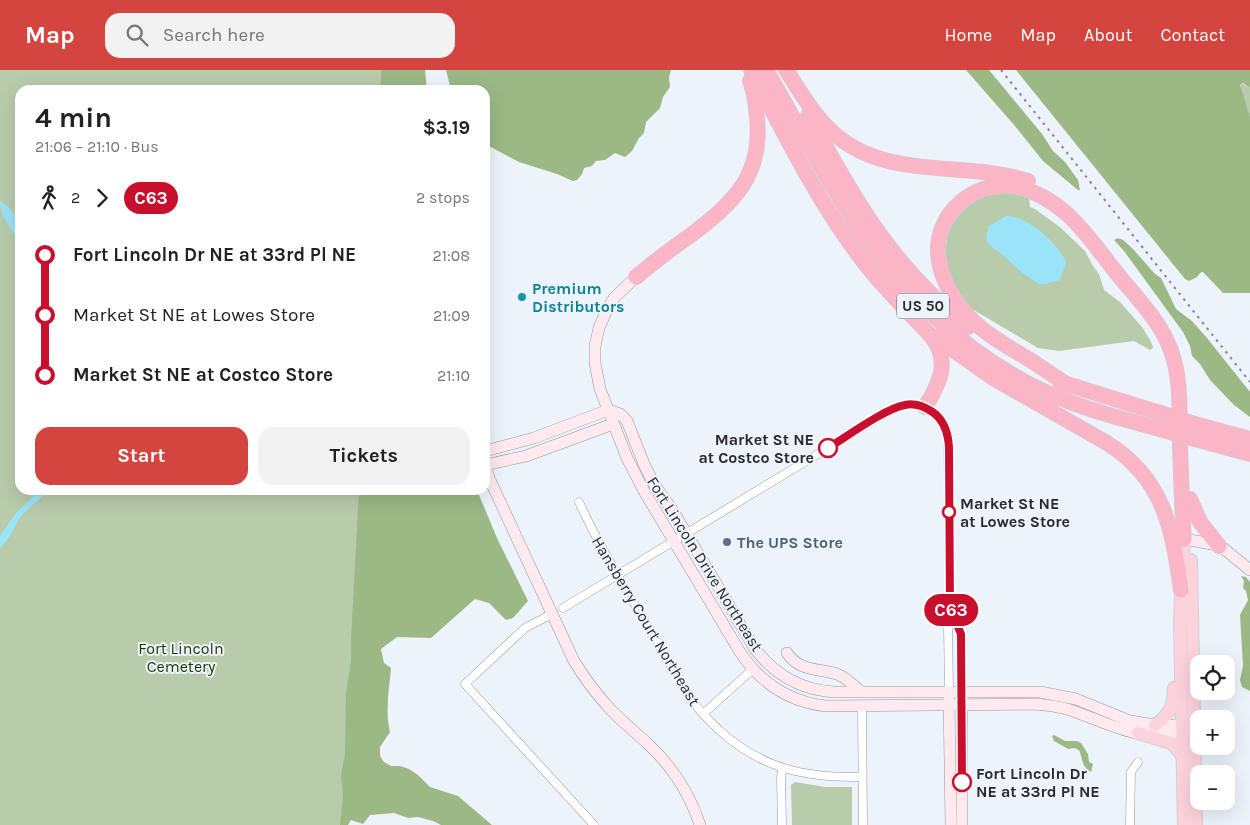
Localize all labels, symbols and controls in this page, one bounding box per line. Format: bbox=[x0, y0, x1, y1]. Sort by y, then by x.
search box bbox=[105, 13, 455, 58]
text: Map bbox=[25, 21, 75, 49]
icon: search bbox=[123, 21, 151, 49]
text: Search here bbox=[163, 24, 265, 46]
text: Home bbox=[944, 24, 992, 46]
text: Map bbox=[1020, 24, 1056, 46]
text: About bbox=[1084, 24, 1133, 46]
text: Contact bbox=[1161, 24, 1225, 46]
text: 4 min bbox=[35, 101, 112, 134]
text: $3.19 bbox=[423, 117, 470, 139]
text: 21:06 – 21:10 · Bus bbox=[35, 137, 159, 156]
icon: walk bbox=[35, 184, 63, 212]
icon: forward bbox=[88, 184, 116, 212]
text: C63 bbox=[134, 187, 168, 209]
text: 2 bbox=[71, 188, 80, 207]
text: 2 stops bbox=[416, 188, 470, 207]
text: Fort Lincoln Dr NE at 33rd Pl NE bbox=[73, 244, 356, 266]
text: 21:08 bbox=[432, 246, 470, 265]
place label: Premium Distributors bbox=[532, 279, 624, 316]
marker: Premium Distributors bbox=[516, 291, 528, 303]
road number: US 50 bbox=[897, 294, 949, 318]
text: Market St NE at Lowes Store bbox=[73, 304, 315, 326]
text: 21:09 bbox=[433, 306, 470, 325]
text: Market St NE at Costco Store bbox=[73, 364, 333, 386]
text: 21:10 bbox=[437, 366, 470, 385]
button: Start bbox=[35, 427, 248, 485]
button: Tickets bbox=[258, 427, 470, 485]
place label: Market St NE at Costco Store bbox=[698, 430, 814, 467]
marker: Market St NE at Costco Store bbox=[818, 438, 838, 458]
street label: Fort Lincoln Drive Northeast bbox=[643, 473, 767, 655]
place label: Market St NE at Lowes Store bbox=[960, 494, 1070, 531]
marker: Market St NE at Lowes Store bbox=[942, 505, 956, 519]
street label: Hansberry Court Northeast bbox=[588, 533, 704, 709]
place label: The UPS Store bbox=[737, 533, 843, 552]
marker: The UPS Store bbox=[721, 536, 733, 548]
line badge: C63 bbox=[922, 594, 980, 626]
text: C63 bbox=[934, 599, 968, 621]
park label: Fort Lincoln Cemetery bbox=[138, 639, 224, 676]
map controls bbox=[1190, 655, 1235, 810]
button: locate bbox=[1190, 655, 1235, 700]
button: + bbox=[1190, 710, 1235, 755]
place label: Fort Lincoln Dr NE at 33rd Pl NE bbox=[976, 764, 1100, 801]
button: − bbox=[1190, 765, 1235, 810]
marker: Fort Lincoln Dr NE at 33rd Pl NE bbox=[952, 772, 972, 792]

